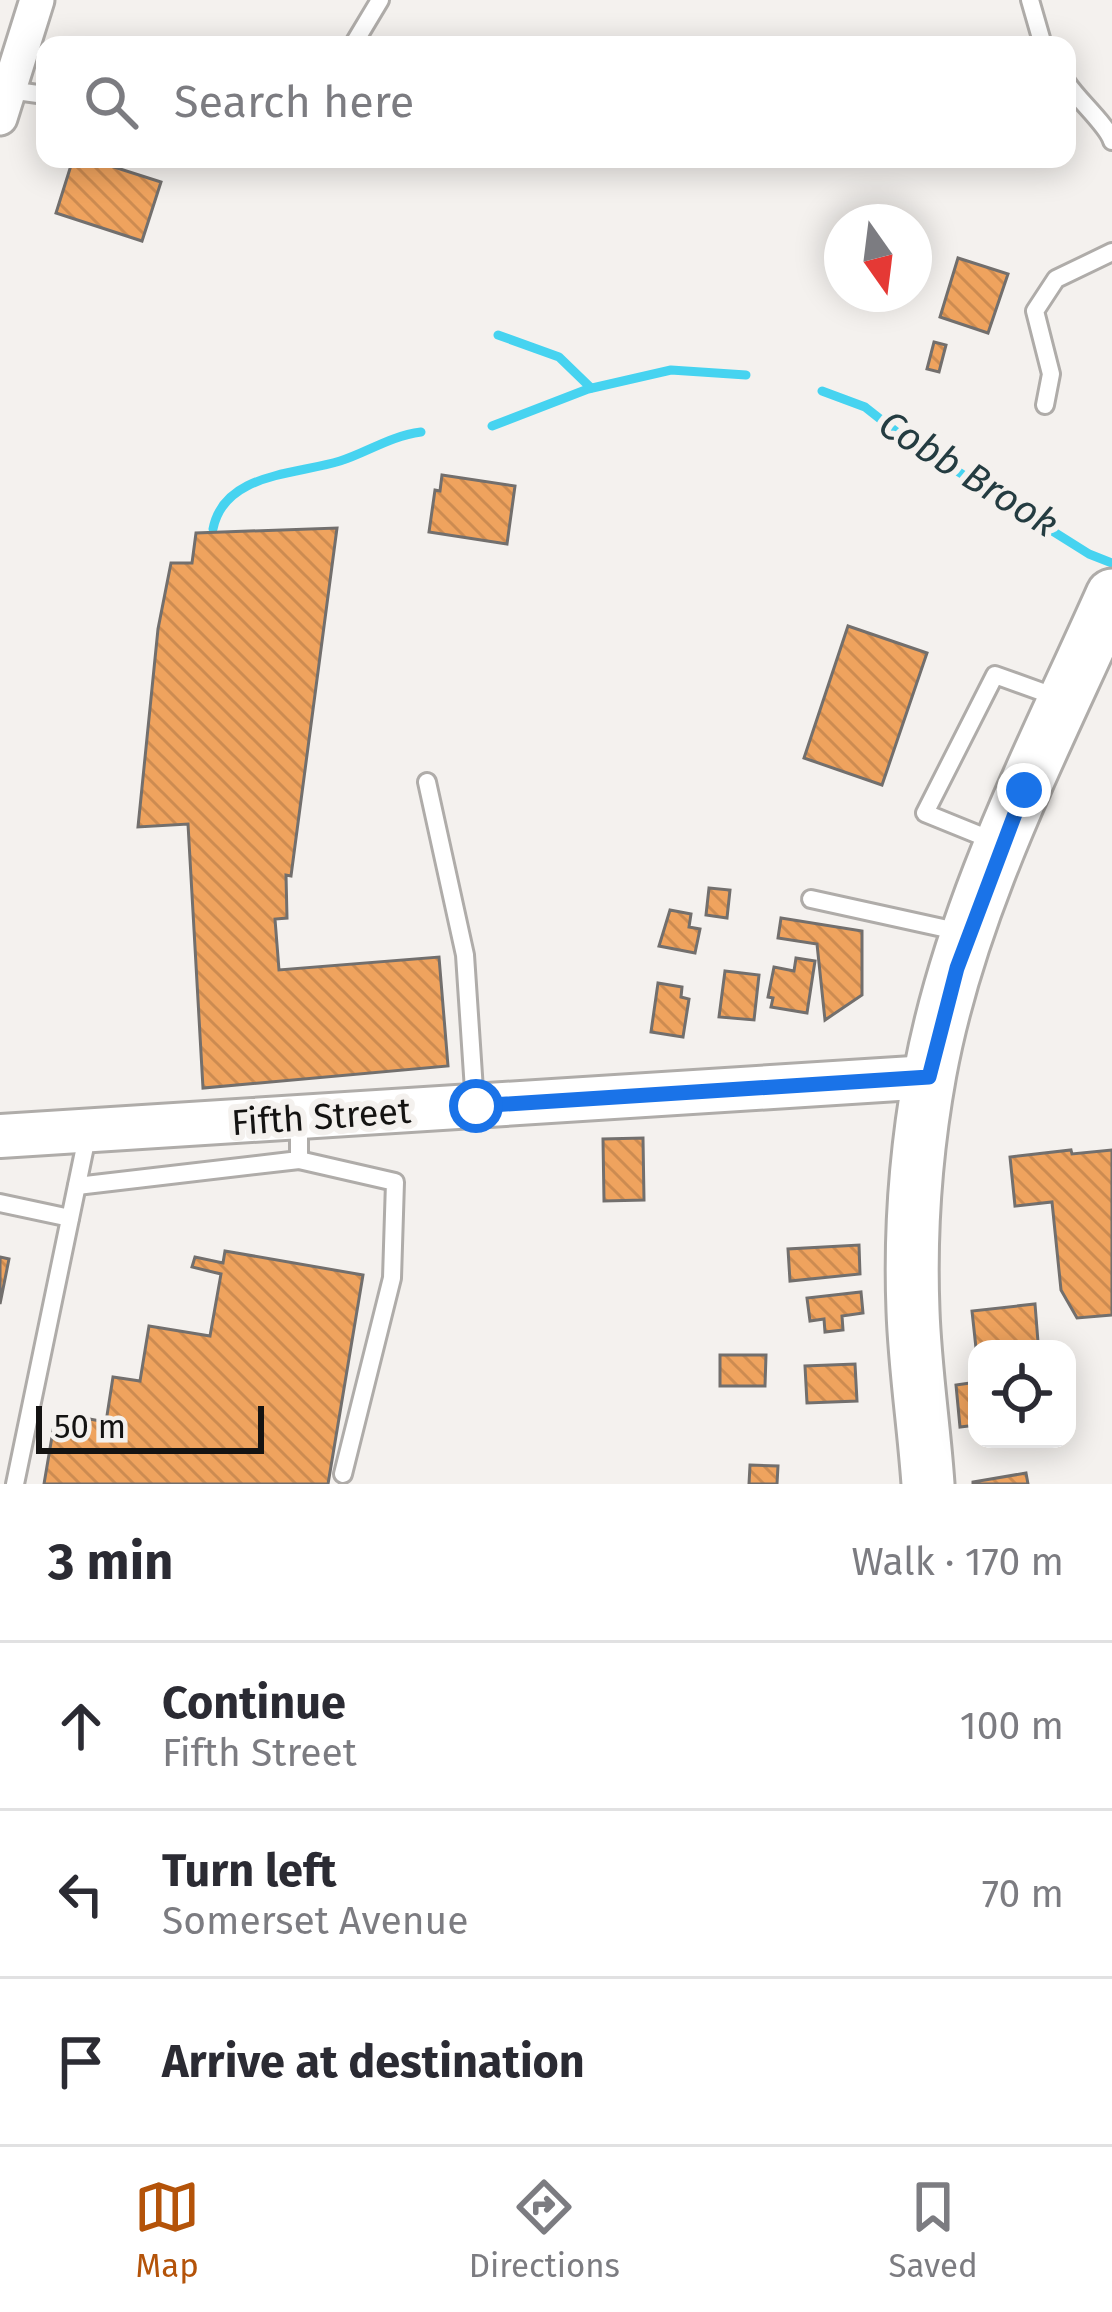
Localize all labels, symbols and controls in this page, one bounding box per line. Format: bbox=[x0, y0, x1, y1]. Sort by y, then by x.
search box bbox=[36, 36, 1076, 168]
icon: search bbox=[78, 69, 144, 135]
text: Search here bbox=[174, 75, 414, 129]
north arrow bbox=[824, 204, 932, 312]
water label: Cobb Brook bbox=[871, 401, 1066, 547]
route end bbox=[997, 763, 1051, 817]
route start bbox=[449, 1079, 503, 1133]
street label: Fifth Street bbox=[230, 1089, 412, 1145]
map controls bbox=[968, 1340, 1076, 1448]
button: locate bbox=[968, 1340, 1076, 1448]
scale bar bbox=[36, 1400, 264, 1453]
text: 50 m bbox=[54, 1407, 126, 1447]
text: 3 min bbox=[48, 1531, 174, 1593]
text: Walk · 170 m bbox=[851, 1539, 1064, 1585]
text: Continue bbox=[162, 1676, 346, 1730]
icon: ahead bbox=[48, 1693, 114, 1759]
text: 100 m bbox=[960, 1703, 1064, 1749]
text: Fifth Street bbox=[162, 1730, 357, 1776]
text: Turn left bbox=[162, 1844, 336, 1898]
icon: left bbox=[48, 1861, 114, 1927]
text: 70 m bbox=[982, 1871, 1064, 1917]
text: Somerset Avenue bbox=[162, 1898, 469, 1944]
icon: arrive bbox=[48, 2029, 114, 2095]
text: Arrive at destination bbox=[162, 2035, 585, 2089]
tab: Map bbox=[134, 2174, 200, 2286]
tab: Directions bbox=[469, 2174, 620, 2286]
tab: Saved bbox=[888, 2174, 978, 2286]

